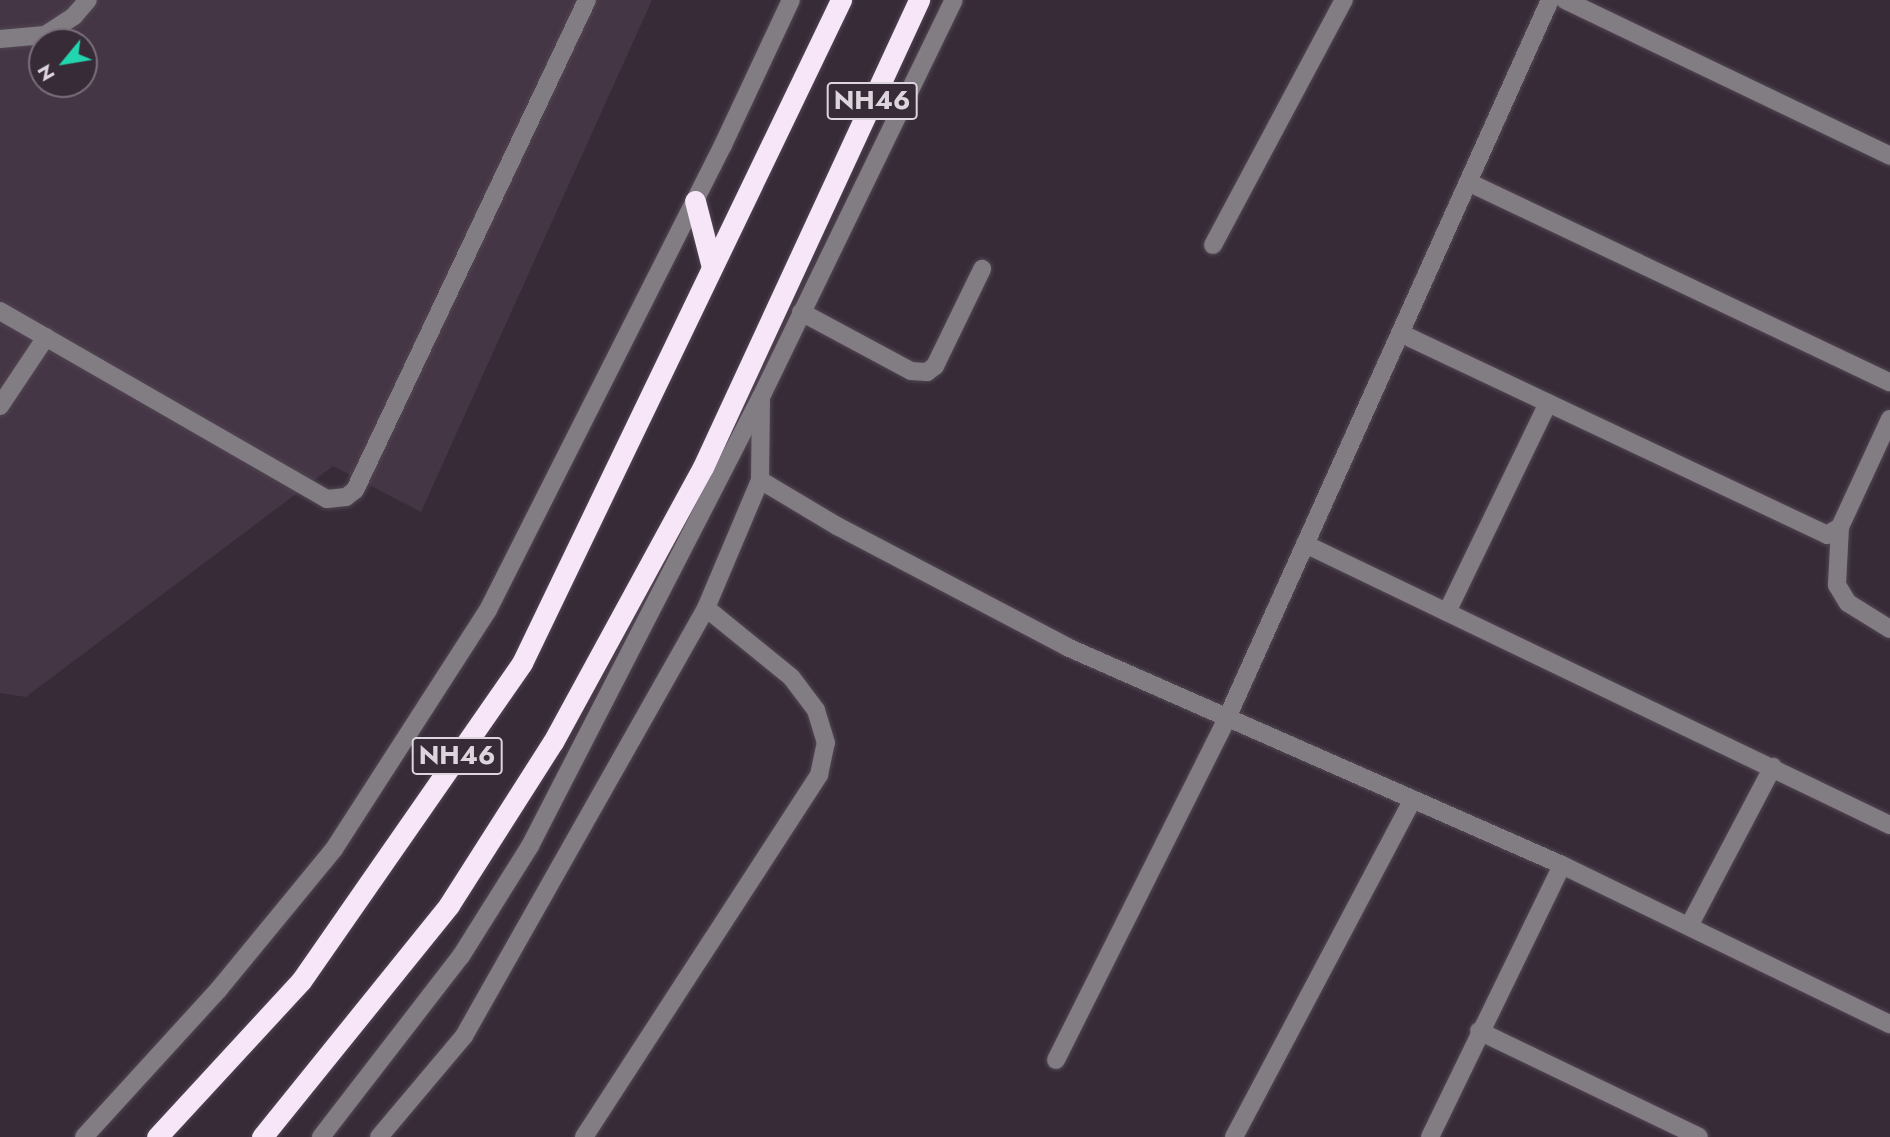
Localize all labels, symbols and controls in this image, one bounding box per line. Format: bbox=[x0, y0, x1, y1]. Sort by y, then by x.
north arrow bbox=[28, 28, 98, 98]
text: N bbox=[31, 59, 62, 86]
road number: NH46 bbox=[826, 78, 917, 124]
road number: NH46 bbox=[412, 734, 503, 778]

